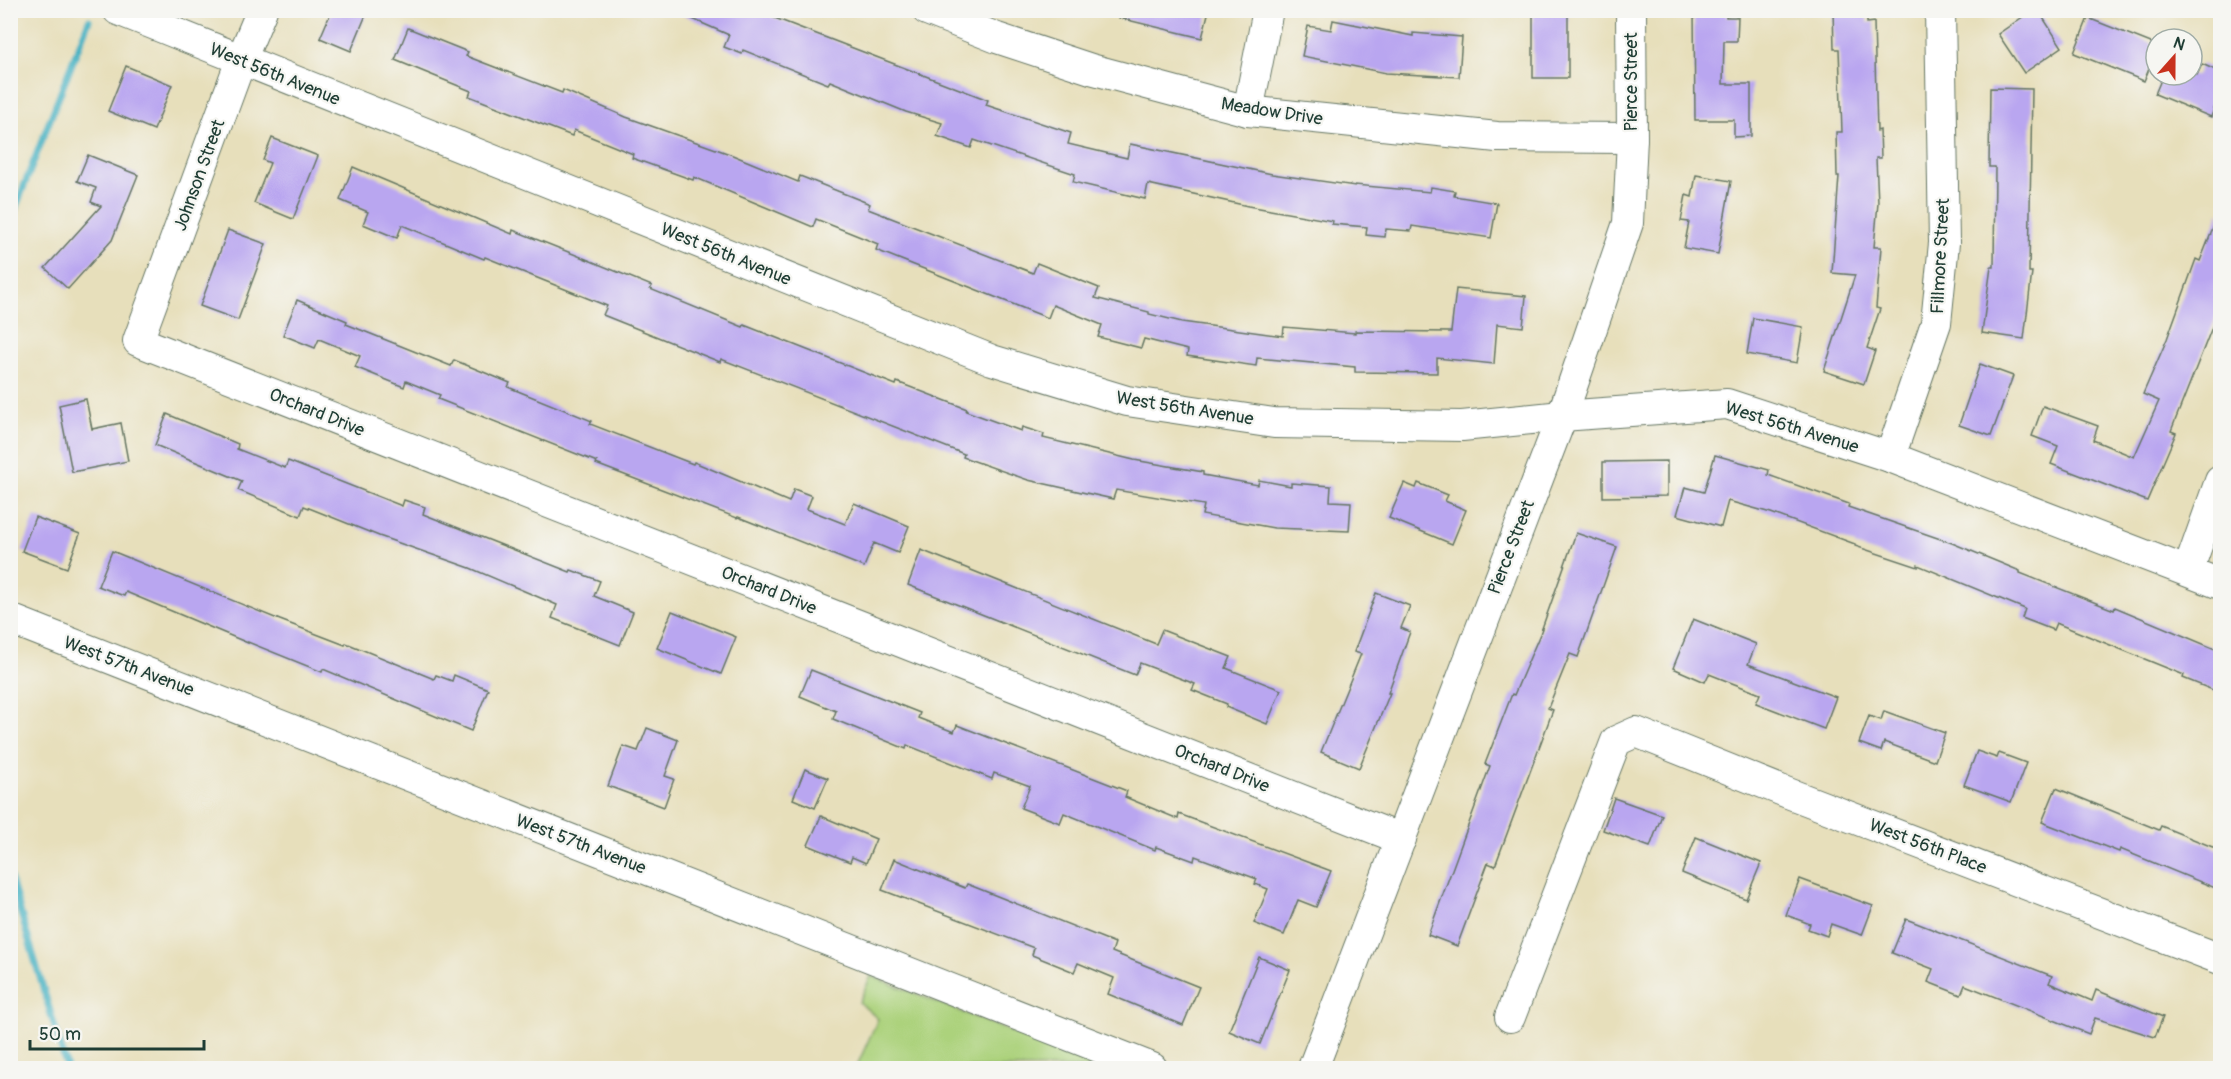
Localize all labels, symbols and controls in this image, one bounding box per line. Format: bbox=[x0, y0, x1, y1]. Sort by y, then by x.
north arrow bbox=[2144, 27, 2204, 87]
street label: Pierce Street bbox=[1620, 32, 1643, 132]
text: N bbox=[2170, 33, 2188, 55]
street label: West 56th Avenue bbox=[206, 38, 343, 111]
street label: Meadow Drive bbox=[1219, 92, 1325, 131]
street label: Johnson Street bbox=[169, 116, 231, 234]
street label: Fillmore Street bbox=[1926, 197, 1955, 315]
street label: West 56th Avenue bbox=[657, 218, 794, 291]
street label: Orchard Drive bbox=[266, 383, 368, 442]
street label: West 56th Avenue bbox=[1115, 386, 1255, 431]
street label: West 56th Avenue bbox=[1722, 396, 1862, 459]
street label: Pierce Street bbox=[1483, 496, 1540, 598]
street label: Orchard Drive bbox=[718, 561, 820, 620]
street label: West 57th Avenue bbox=[60, 631, 197, 702]
street label: Orchard Drive bbox=[1171, 739, 1273, 798]
street label: West 57th Avenue bbox=[512, 809, 649, 880]
street label: West 56th Place bbox=[1866, 814, 1990, 879]
scale bar bbox=[30, 1013, 204, 1051]
text: 50 m bbox=[39, 1023, 81, 1046]

